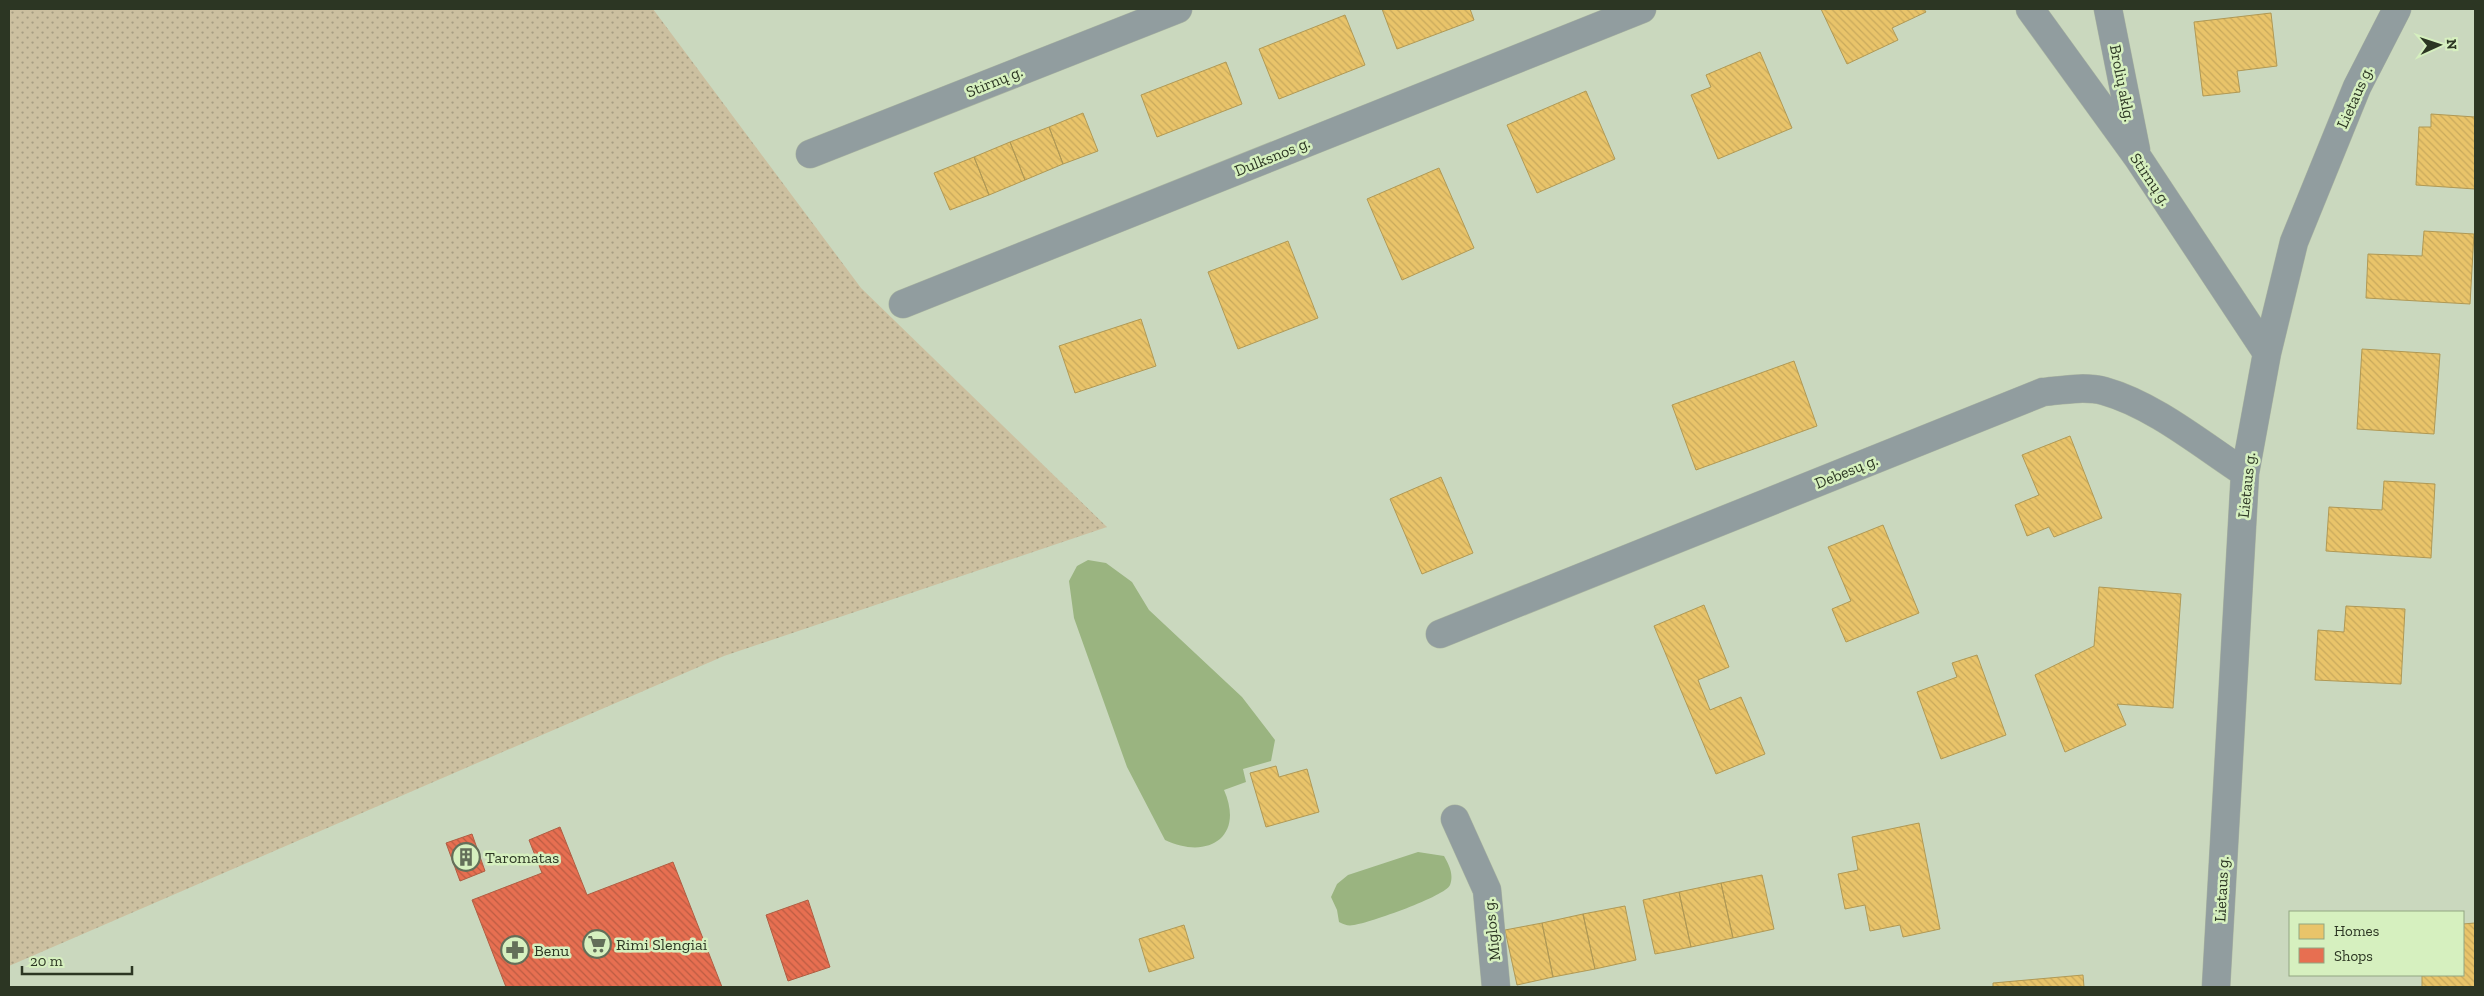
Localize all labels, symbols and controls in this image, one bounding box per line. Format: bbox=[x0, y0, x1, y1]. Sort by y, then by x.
north arrow bbox=[2414, 20, 2464, 70]
text: N bbox=[2443, 39, 2460, 50]
street label: Brolių aklg. bbox=[2106, 43, 2139, 123]
street label: Stirnų g. bbox=[963, 62, 1025, 101]
street label: Lietaus g. bbox=[2332, 63, 2377, 131]
street label: Dulksnos g. bbox=[1232, 133, 1313, 180]
street label: Stirnų g. bbox=[2126, 149, 2175, 209]
street label: Debesų g. bbox=[1812, 450, 1881, 493]
street label: Lietaus g. bbox=[2234, 451, 2259, 519]
building icon: Taromatas bbox=[451, 842, 481, 872]
place label: Taromatas bbox=[485, 848, 559, 867]
street label: Lietaus g. bbox=[2210, 856, 2233, 922]
street label: Miglos g. bbox=[1479, 898, 1504, 962]
legend bbox=[2289, 911, 2464, 976]
text: Homes bbox=[2334, 922, 2379, 940]
supermarket icon: Rimi Slengiai bbox=[582, 929, 612, 959]
pharmacy icon: Benu bbox=[500, 935, 530, 965]
place label: Rimi Slengiai bbox=[616, 935, 708, 954]
place label: Benu bbox=[534, 941, 569, 960]
scale bar bbox=[22, 944, 132, 976]
text: Shops bbox=[2334, 947, 2373, 965]
text: 20 m bbox=[30, 952, 63, 970]

